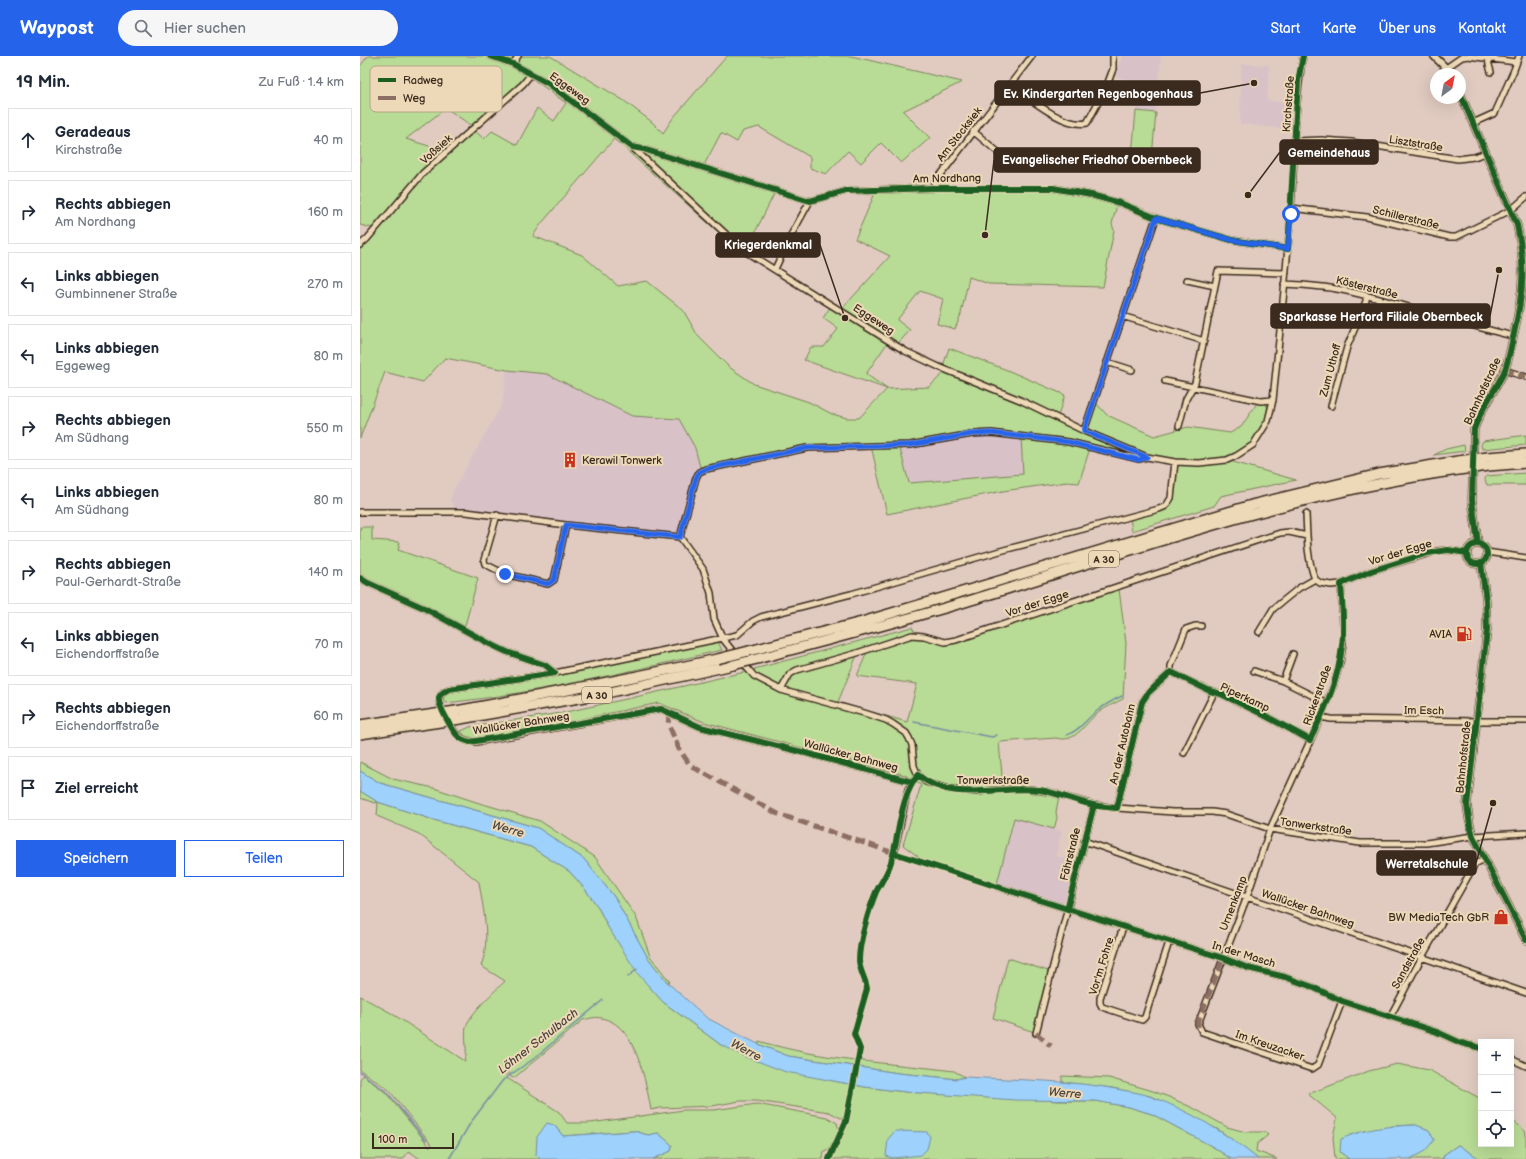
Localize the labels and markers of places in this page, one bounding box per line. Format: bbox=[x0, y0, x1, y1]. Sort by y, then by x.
callout: Ev. Kindergarten Regenbogenhaus bbox=[995, 81, 1200, 105]
callout: Gemeindehaus bbox=[1280, 140, 1378, 164]
callout: Evangelischer Friedhof Obernbeck bbox=[994, 148, 1200, 172]
callout: Kriegerdenkmal bbox=[716, 233, 820, 257]
callout: Sparkasse Herford Filiale Obernbeck bbox=[1271, 304, 1490, 328]
building icon: Kerawil Tonwerk bbox=[561, 451, 579, 469]
place label: Kerawil Tonwerk bbox=[582, 454, 662, 467]
fuel station icon: AVIA bbox=[1455, 625, 1473, 643]
place label: AVIA bbox=[1429, 628, 1452, 641]
callout: Werretalschule bbox=[1377, 851, 1476, 875]
shop icon: BW MediaTech GbR bbox=[1492, 908, 1510, 926]
place label: BW MediaTech GbR bbox=[1388, 911, 1489, 924]

